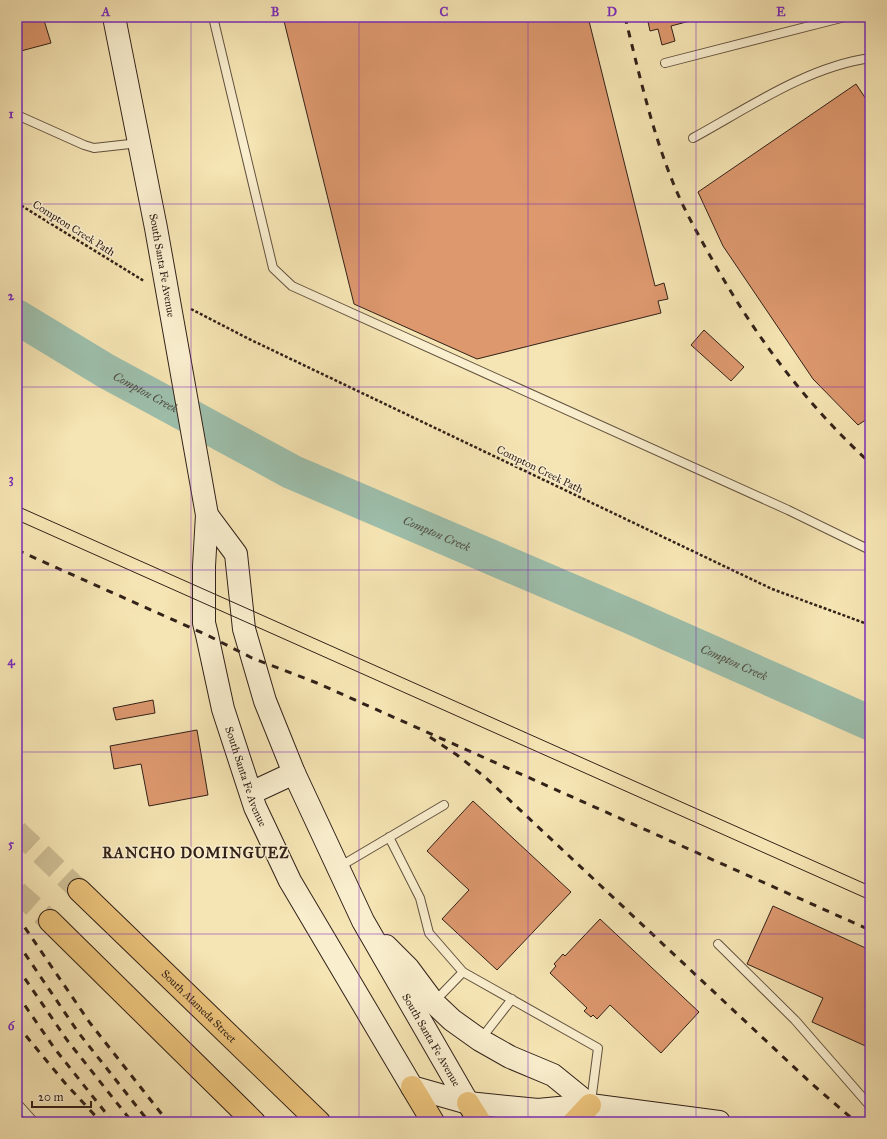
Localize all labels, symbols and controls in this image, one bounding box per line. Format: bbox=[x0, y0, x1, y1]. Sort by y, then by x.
text: A bbox=[101, 4, 111, 20]
text: B bbox=[271, 4, 280, 20]
text: C bbox=[440, 4, 449, 20]
text: D bbox=[607, 4, 617, 20]
text: E bbox=[776, 4, 786, 20]
text: 1 bbox=[8, 106, 14, 122]
street label: Compton Creek Path bbox=[30, 198, 117, 259]
street label: South Santa Fe Avenue bbox=[146, 212, 178, 319]
text: 2 bbox=[8, 288, 15, 304]
water label: Compton Creek bbox=[111, 369, 181, 416]
street label: Compton Creek Path bbox=[494, 443, 585, 496]
text: 3 bbox=[8, 471, 14, 487]
water label: Compton Creek bbox=[401, 513, 473, 555]
water label: Compton Creek bbox=[698, 642, 770, 684]
text: 4 bbox=[7, 653, 15, 669]
street label: South Santa Fe Avenue bbox=[222, 725, 269, 829]
text: 5 bbox=[8, 836, 15, 852]
district label: RANCHO DOMINGUEZ bbox=[102, 844, 290, 862]
street label: South Alameda Street bbox=[159, 967, 239, 1046]
street label: South Santa Fe Avenue bbox=[399, 991, 463, 1089]
text: 6 bbox=[8, 1018, 16, 1034]
scale bar bbox=[32, 1083, 91, 1109]
text: 20 m bbox=[38, 1090, 64, 1104]

